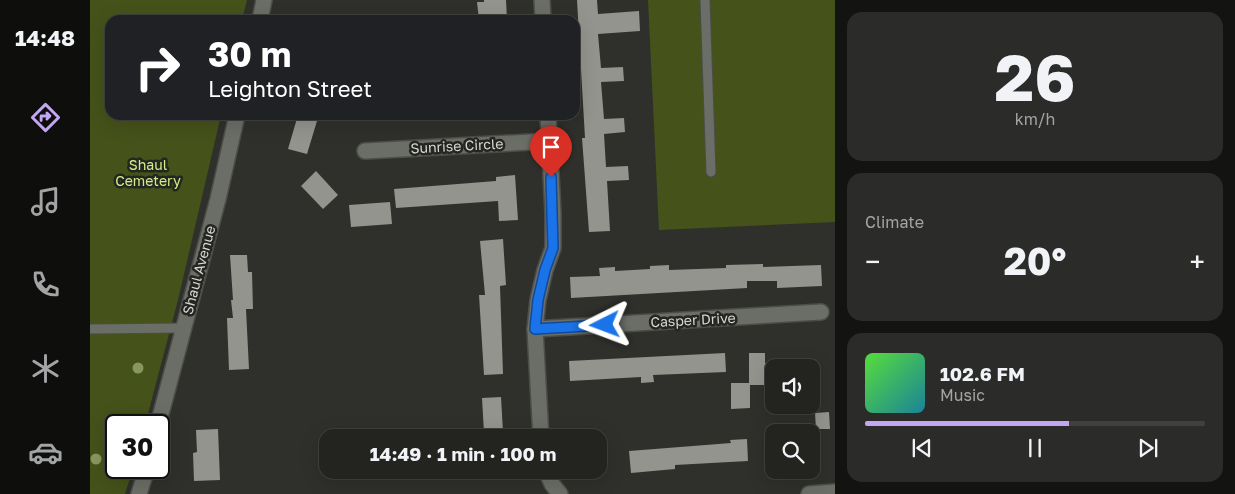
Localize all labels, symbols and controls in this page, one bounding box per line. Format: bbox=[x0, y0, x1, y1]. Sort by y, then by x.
text: 14:48 bbox=[15, 24, 75, 51]
text: 30 m bbox=[208, 33, 291, 75]
icon: right bbox=[125, 35, 190, 100]
text: 26 bbox=[995, 37, 1075, 115]
text: Leighton Street bbox=[208, 75, 372, 102]
icon: directions bbox=[28, 100, 63, 135]
text: km/h bbox=[1015, 109, 1055, 129]
pin bbox=[530, 126, 572, 177]
icon: arrive bbox=[537, 133, 565, 161]
street label: Sunrise Circle bbox=[410, 135, 504, 156]
park label: Shaul Cemetery bbox=[115, 156, 181, 189]
icon: music bbox=[28, 184, 63, 219]
text: Climate bbox=[865, 212, 924, 232]
street label: Shaul Avenue bbox=[178, 224, 219, 316]
text: 20° bbox=[1004, 238, 1066, 283]
text: − bbox=[865, 245, 880, 278]
text: + bbox=[1190, 245, 1205, 278]
icon: phone bbox=[28, 267, 63, 302]
position arrow bbox=[578, 298, 630, 350]
street label: Casper Drive bbox=[650, 309, 736, 330]
icon: climate bbox=[28, 351, 63, 386]
map controls bbox=[765, 359, 820, 479]
button: sound bbox=[765, 359, 820, 414]
text: 102.6 FM bbox=[940, 362, 1025, 385]
text: Music bbox=[940, 385, 985, 405]
speed limit sign: 30 bbox=[105, 414, 170, 479]
button: search bbox=[765, 424, 820, 479]
icon: previous bbox=[908, 434, 936, 462]
icon: pause bbox=[1021, 434, 1049, 462]
icon: next bbox=[1134, 434, 1162, 462]
icon: car bbox=[28, 435, 63, 470]
text: 14:49 · 1 min · 100 m bbox=[370, 442, 556, 465]

